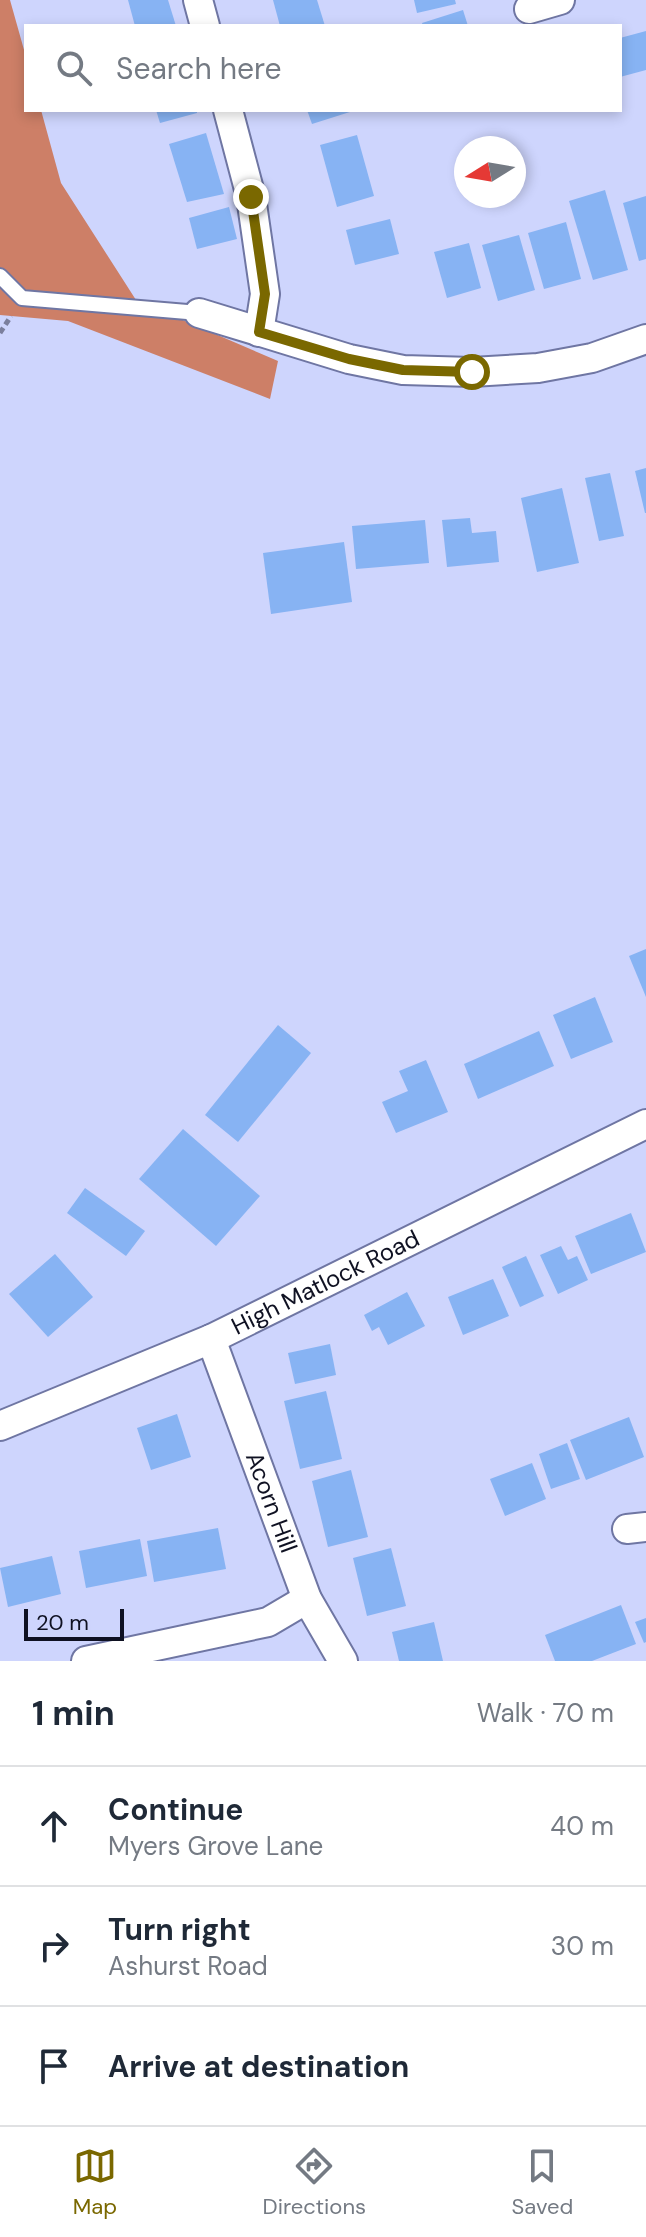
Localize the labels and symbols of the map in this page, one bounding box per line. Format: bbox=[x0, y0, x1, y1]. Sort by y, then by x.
north arrow bbox=[454, 136, 526, 208]
route end bbox=[233, 179, 269, 215]
route start bbox=[454, 354, 490, 390]
street label: High Matlock Road bbox=[226, 1222, 424, 1341]
street label: Acorn Hill bbox=[239, 1447, 304, 1557]
scale bar bbox=[24, 1605, 124, 1641]

